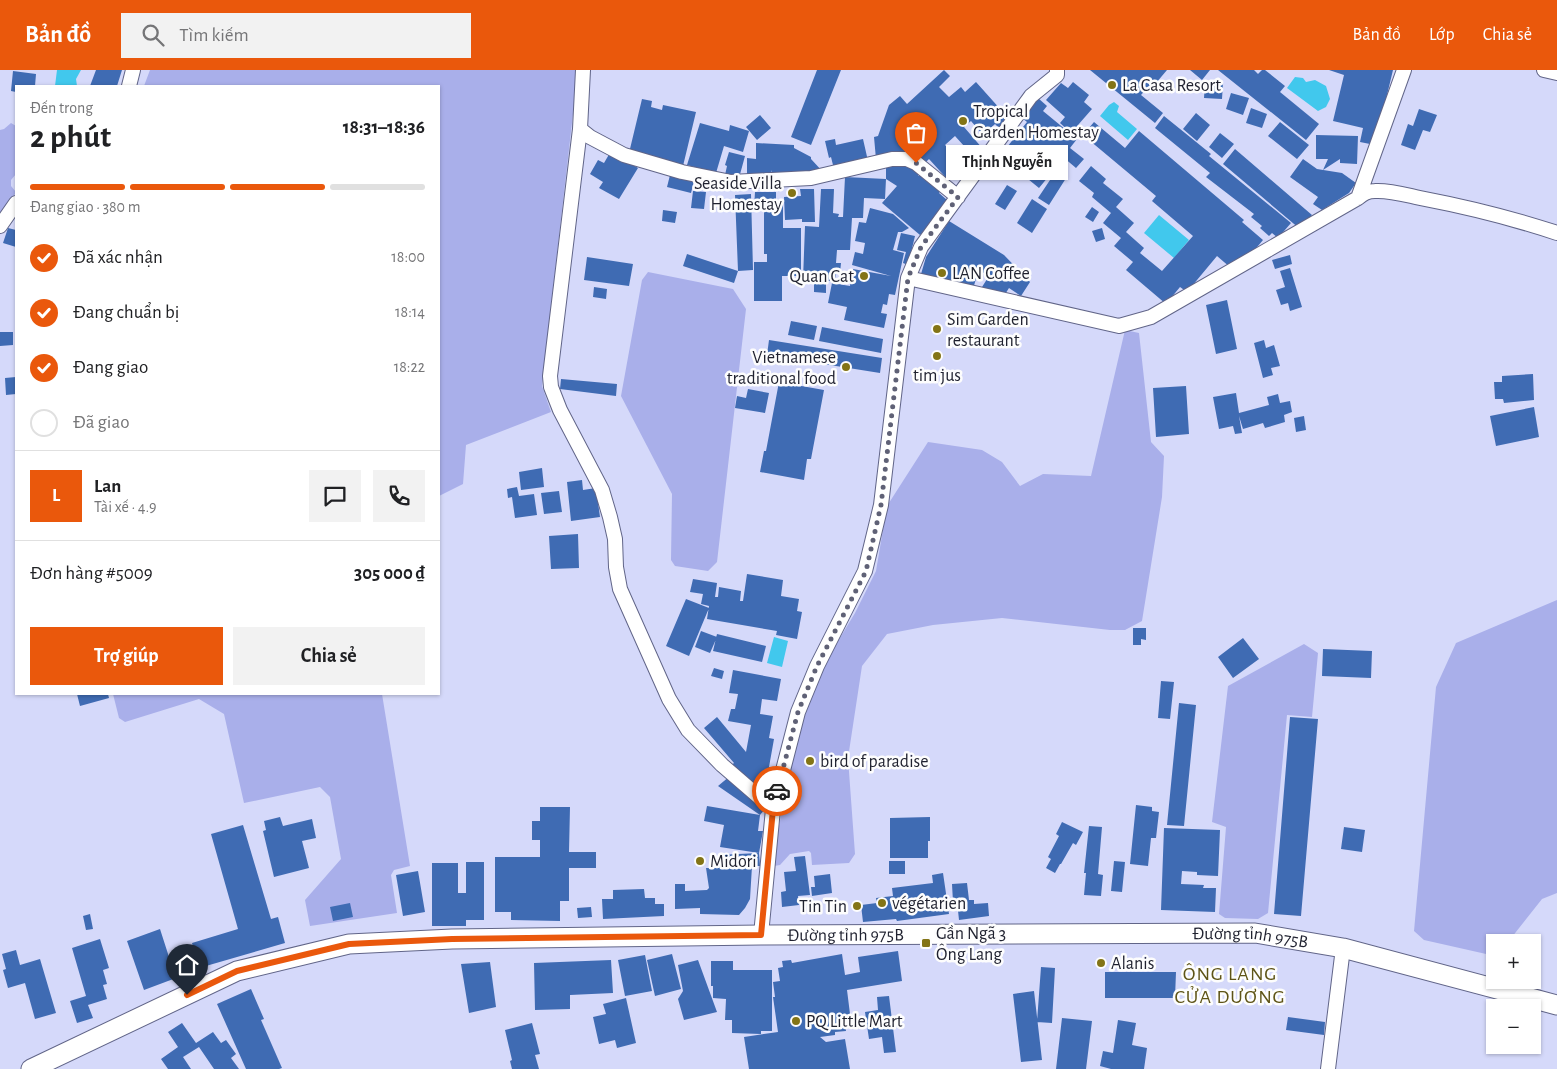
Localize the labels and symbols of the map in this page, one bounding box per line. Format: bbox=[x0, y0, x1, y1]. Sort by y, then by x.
place label: La Casa Resort bbox=[1122, 77, 1221, 95]
marker: La Casa Resort bbox=[1106, 79, 1118, 91]
place label: Tropical Garden Homestay bbox=[973, 103, 1099, 142]
pin bbox=[895, 112, 937, 163]
marker: Tropical Garden Homestay bbox=[957, 115, 969, 127]
callout: Thịnh Nguyễn bbox=[946, 146, 1068, 180]
place label: Seaside Villa Homestay bbox=[694, 175, 782, 214]
marker: Seaside Villa Homestay bbox=[786, 187, 798, 199]
place label: LAN Coffee bbox=[952, 265, 1030, 283]
marker: LAN Coffee bbox=[936, 267, 948, 279]
place label: Quan Cat bbox=[790, 268, 854, 286]
marker: Quan Cat bbox=[858, 270, 870, 282]
place label: Sim Garden restaurant bbox=[947, 311, 1029, 350]
marker: Sim Garden restaurant bbox=[931, 323, 943, 335]
place label: Vietnamese traditional food bbox=[727, 349, 836, 388]
marker: tim jus bbox=[931, 350, 943, 362]
marker: Vietnamese traditional food bbox=[840, 361, 852, 373]
place label: tim jus bbox=[913, 367, 961, 385]
place label: bird of paradise bbox=[820, 753, 928, 771]
marker: bird of paradise bbox=[804, 755, 816, 767]
courier bbox=[752, 766, 802, 816]
place label: Midori bbox=[710, 853, 757, 871]
marker: Midori bbox=[694, 855, 706, 867]
place label: végétarien bbox=[892, 895, 966, 913]
marker: végétarien bbox=[876, 897, 888, 909]
place label: Tin Tin bbox=[799, 898, 847, 916]
marker: Tin Tin bbox=[851, 900, 863, 912]
place label: Gần Ngã 3 Ông Lang bbox=[936, 924, 1006, 964]
street label: Đường tỉnh 975B bbox=[1192, 925, 1309, 952]
street label: Đường tỉnh 975B bbox=[787, 926, 904, 945]
marker: Gần Ngã 3 Ông Lang bbox=[920, 937, 932, 949]
pin bbox=[166, 944, 208, 995]
place label: Alanis bbox=[1111, 955, 1154, 973]
marker: Alanis bbox=[1095, 957, 1107, 969]
district label: ÔNG LANG CỬA DƯƠNG bbox=[1174, 963, 1286, 1007]
place label: PQ Little Mart bbox=[806, 1013, 903, 1031]
marker: PQ Little Mart bbox=[790, 1015, 802, 1027]

